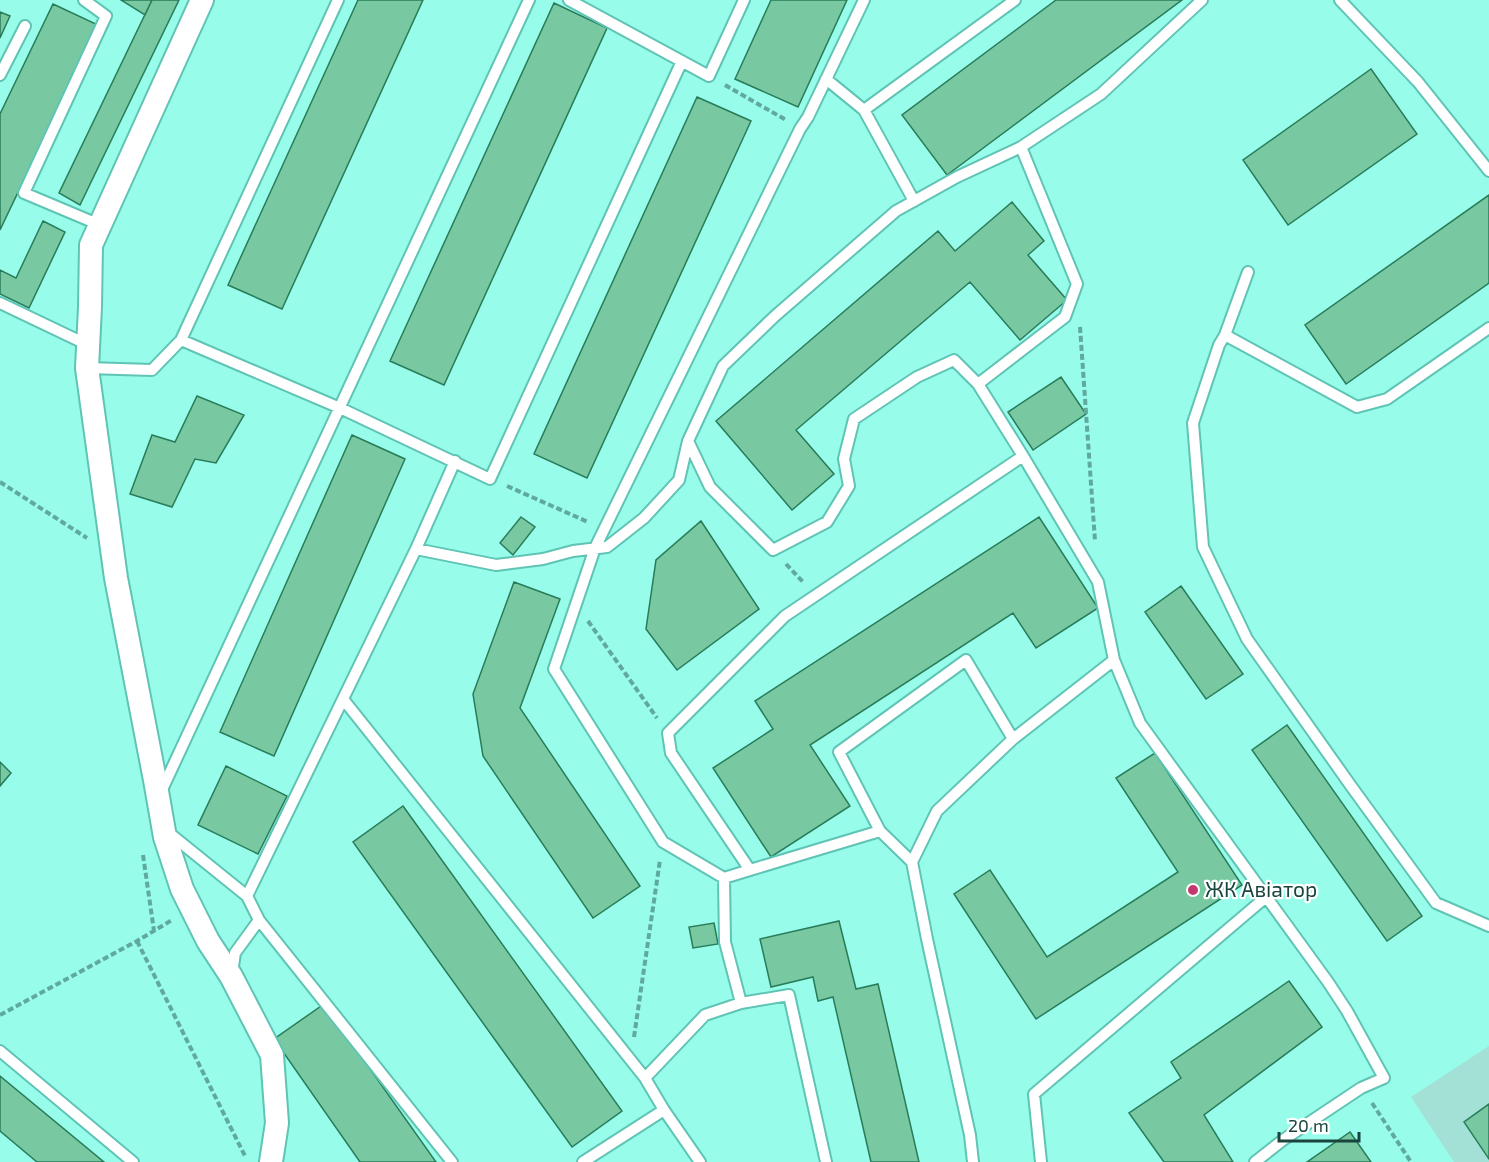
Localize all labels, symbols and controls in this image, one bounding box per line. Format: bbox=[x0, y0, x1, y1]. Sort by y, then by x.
place label: ЖК Авіатор bbox=[1205, 876, 1317, 901]
marker: ЖК Авіатор bbox=[1186, 883, 1200, 897]
scale bar bbox=[1279, 1105, 1358, 1143]
text: 20 m bbox=[1288, 1114, 1329, 1136]

